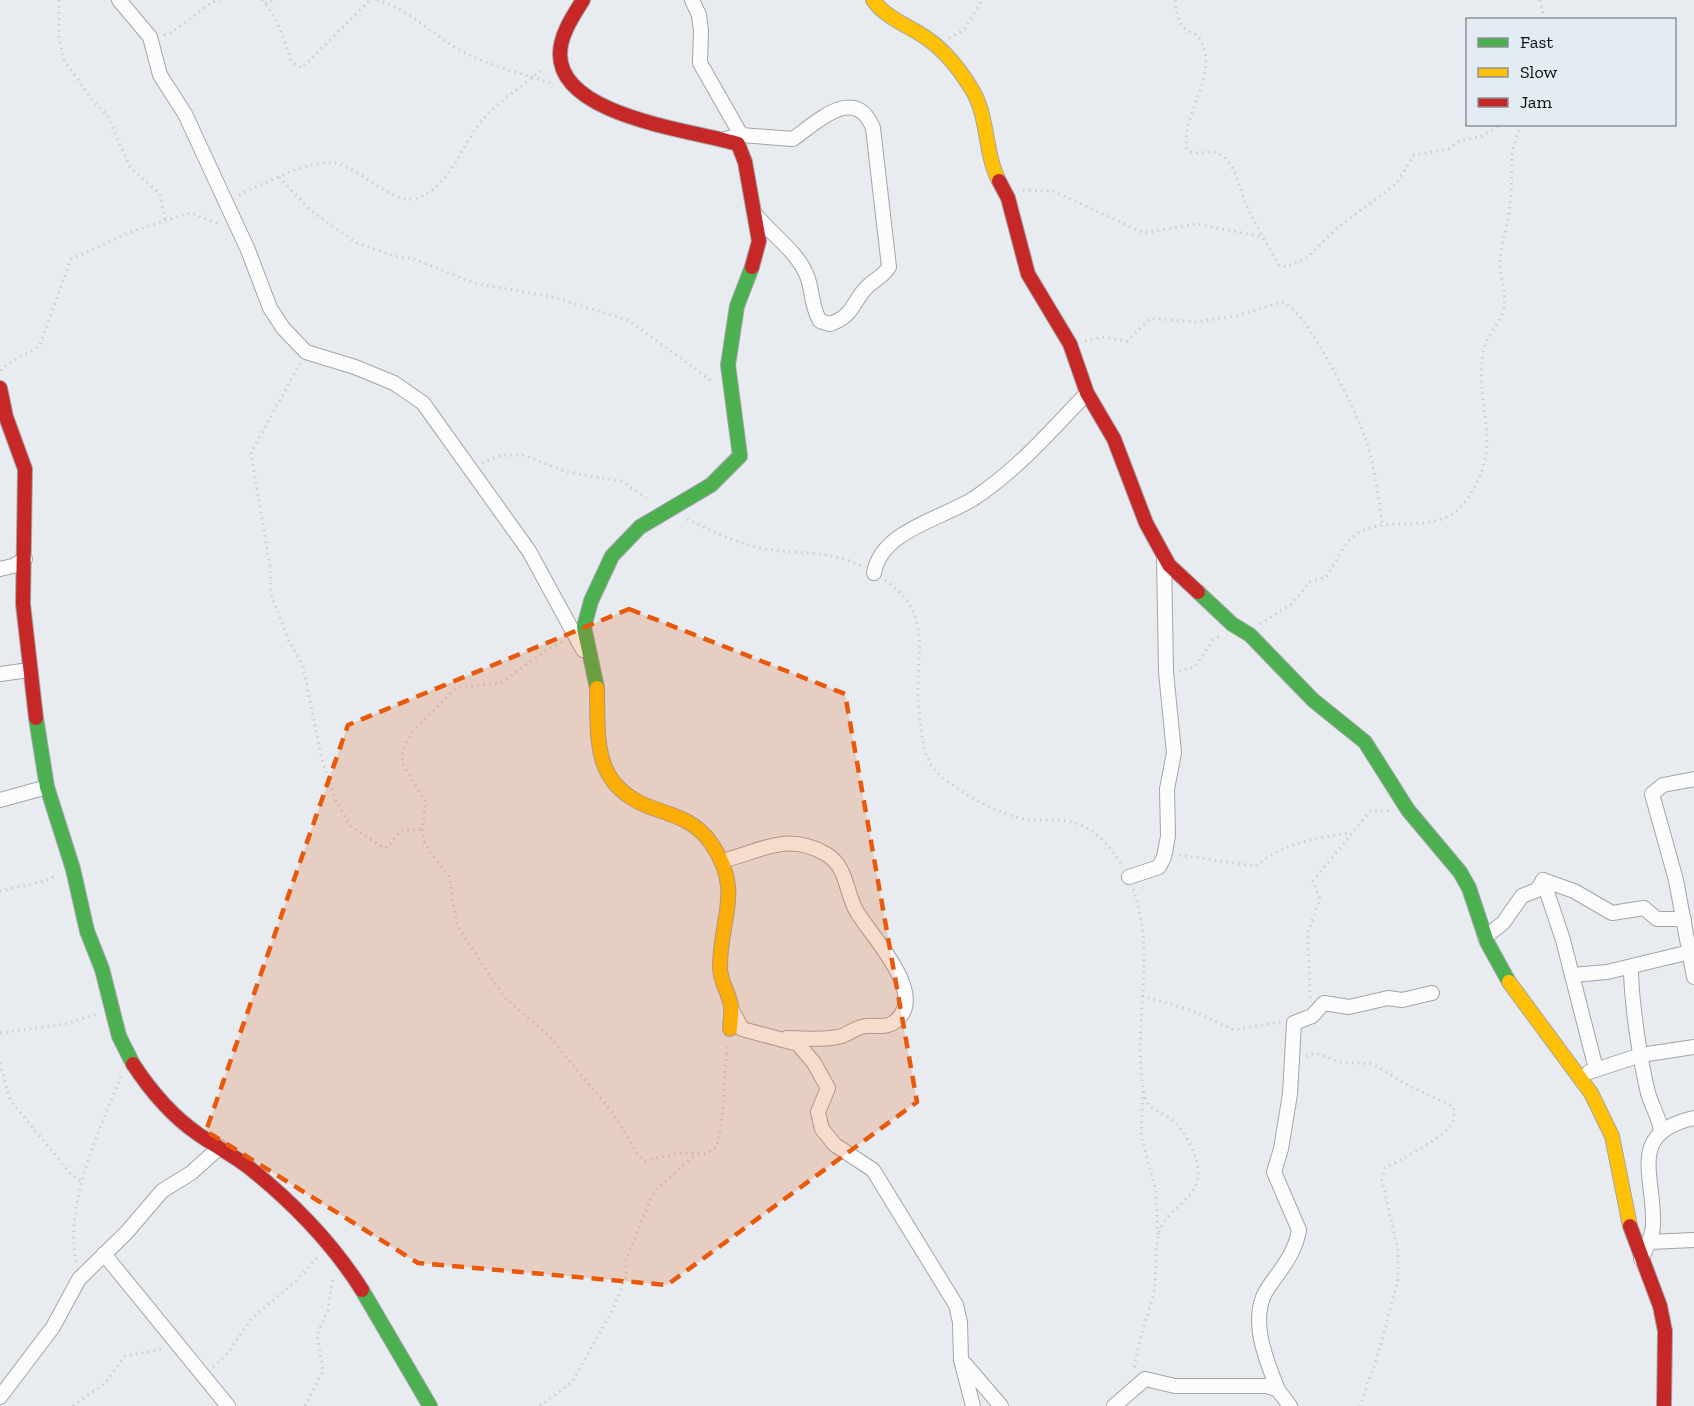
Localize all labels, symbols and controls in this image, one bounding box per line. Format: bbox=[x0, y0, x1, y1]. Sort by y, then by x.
legend bbox=[1466, 18, 1676, 126]
text: Fast bbox=[1520, 31, 1553, 53]
text: Slow bbox=[1520, 61, 1557, 83]
text: Jam bbox=[1520, 91, 1552, 113]

